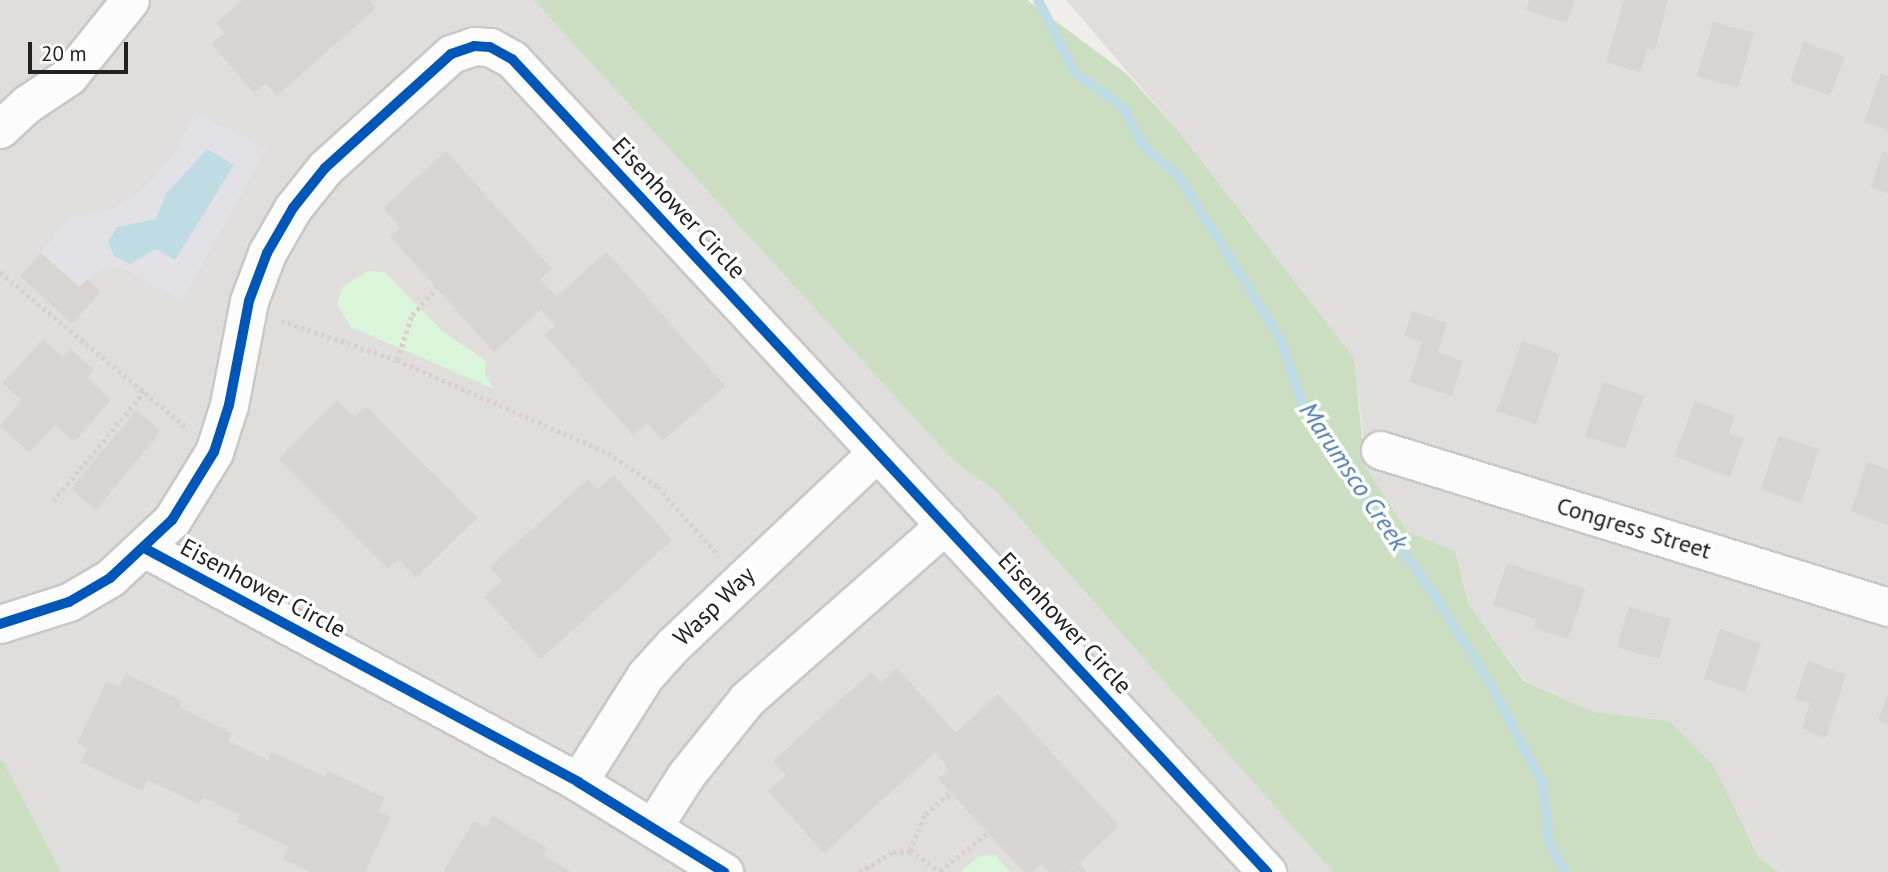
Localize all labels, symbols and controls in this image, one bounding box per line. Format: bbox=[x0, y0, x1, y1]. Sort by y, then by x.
scale bar bbox=[32, 28, 131, 72]
text: 20 m bbox=[41, 40, 87, 67]
street label: Eisenhower Circle bbox=[606, 131, 752, 285]
water label: Marumsco Creek bbox=[1293, 396, 1415, 556]
street label: Congress Street bbox=[1553, 491, 1715, 565]
street label: Eisenhower Circle bbox=[175, 532, 351, 644]
street label: Eisenhower Circle bbox=[992, 546, 1138, 700]
street label: Wasp Way bbox=[667, 560, 761, 652]

